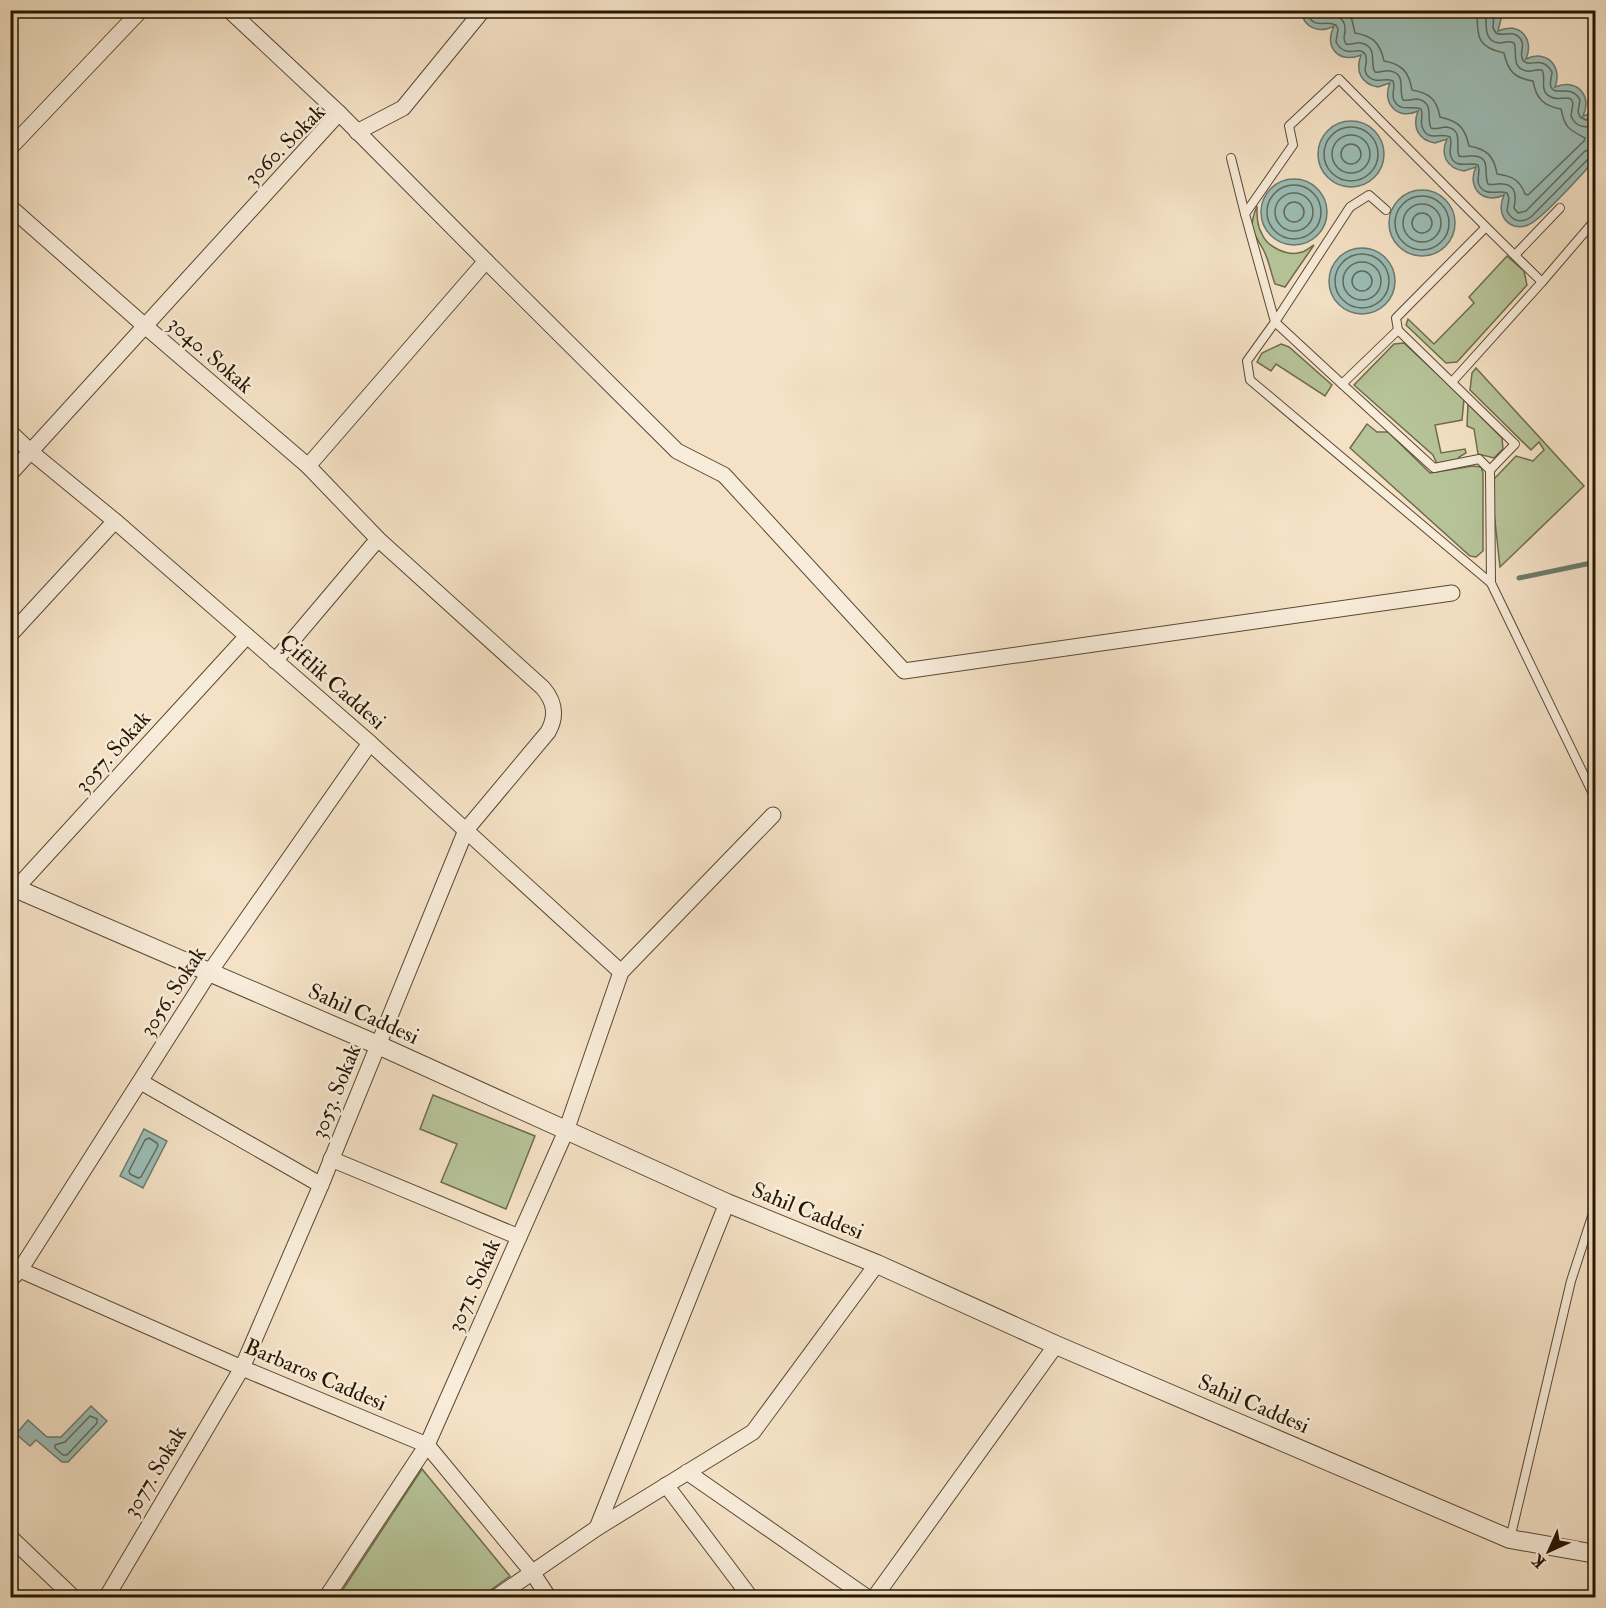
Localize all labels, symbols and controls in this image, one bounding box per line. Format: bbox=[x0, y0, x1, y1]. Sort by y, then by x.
street label: 3060. Sokak bbox=[238, 98, 332, 191]
street label: 3040. Sokak bbox=[162, 310, 259, 400]
street label: Çiftlik Caddesi bbox=[273, 628, 391, 736]
street label: 3057. Sokak bbox=[69, 705, 157, 798]
street label: 3056. Sokak bbox=[133, 941, 213, 1042]
street label: Sahil Caddesi bbox=[304, 977, 423, 1051]
street label: 3053. Sokak bbox=[304, 1040, 368, 1143]
street label: Sahil Caddesi bbox=[748, 1176, 868, 1246]
street label: 3071. Sokak bbox=[441, 1234, 507, 1336]
street label: Barbaros Caddesi bbox=[240, 1332, 391, 1417]
street label: Sahil Caddesi bbox=[1194, 1368, 1314, 1440]
street label: 3077. Sokak bbox=[117, 1421, 193, 1522]
north arrow bbox=[1519, 1521, 1579, 1581]
text: K bbox=[1527, 1549, 1550, 1572]

